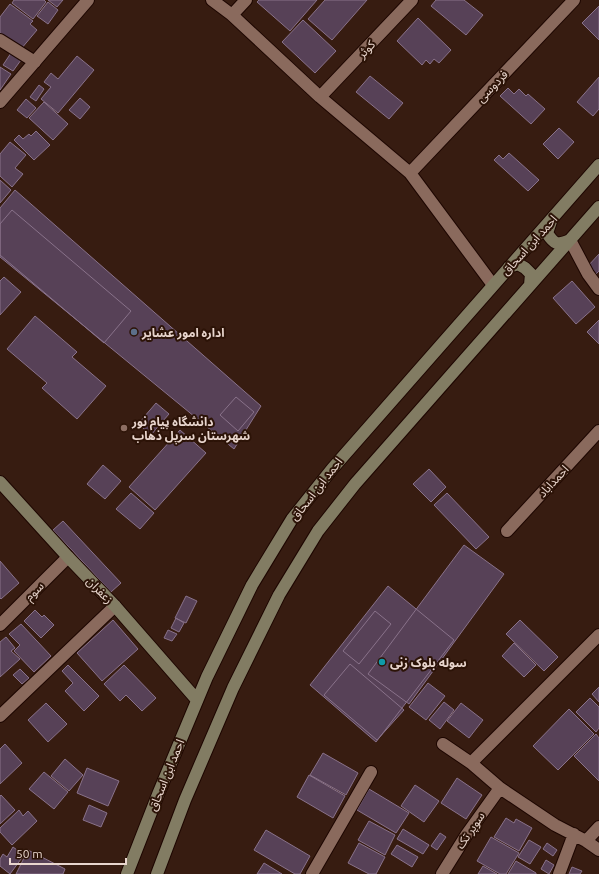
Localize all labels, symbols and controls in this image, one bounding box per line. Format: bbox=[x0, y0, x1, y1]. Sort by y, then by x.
street label: کوثر bbox=[354, 37, 379, 62]
street label: فردوسی bbox=[474, 67, 511, 105]
street label: احمد ابن اسحاق bbox=[499, 212, 560, 278]
place label: اداره امور عشایر bbox=[141, 326, 224, 340]
marker: اداره امور عشایر bbox=[129, 327, 139, 337]
place label: دانشگاه پیام نور شهرستان سرپل ذهاب bbox=[131, 415, 250, 444]
marker: دانشگاه پیام نور شهرستان سرپل ذهاب bbox=[119, 423, 129, 433]
street label: احمد ابن اسحاق bbox=[287, 455, 346, 524]
street label: احمداباد bbox=[535, 462, 572, 500]
street label: زعفران bbox=[84, 574, 116, 607]
street label: سوم bbox=[22, 579, 48, 605]
place label: سوله بلوک زنی bbox=[390, 656, 467, 670]
marker: سوله بلوک زنی bbox=[377, 657, 387, 667]
street label: احمد ابن اسحاق bbox=[146, 737, 187, 813]
street label: سوپر تک bbox=[453, 809, 489, 852]
scale bar bbox=[10, 840, 126, 866]
text: 50 m bbox=[16, 847, 43, 860]

